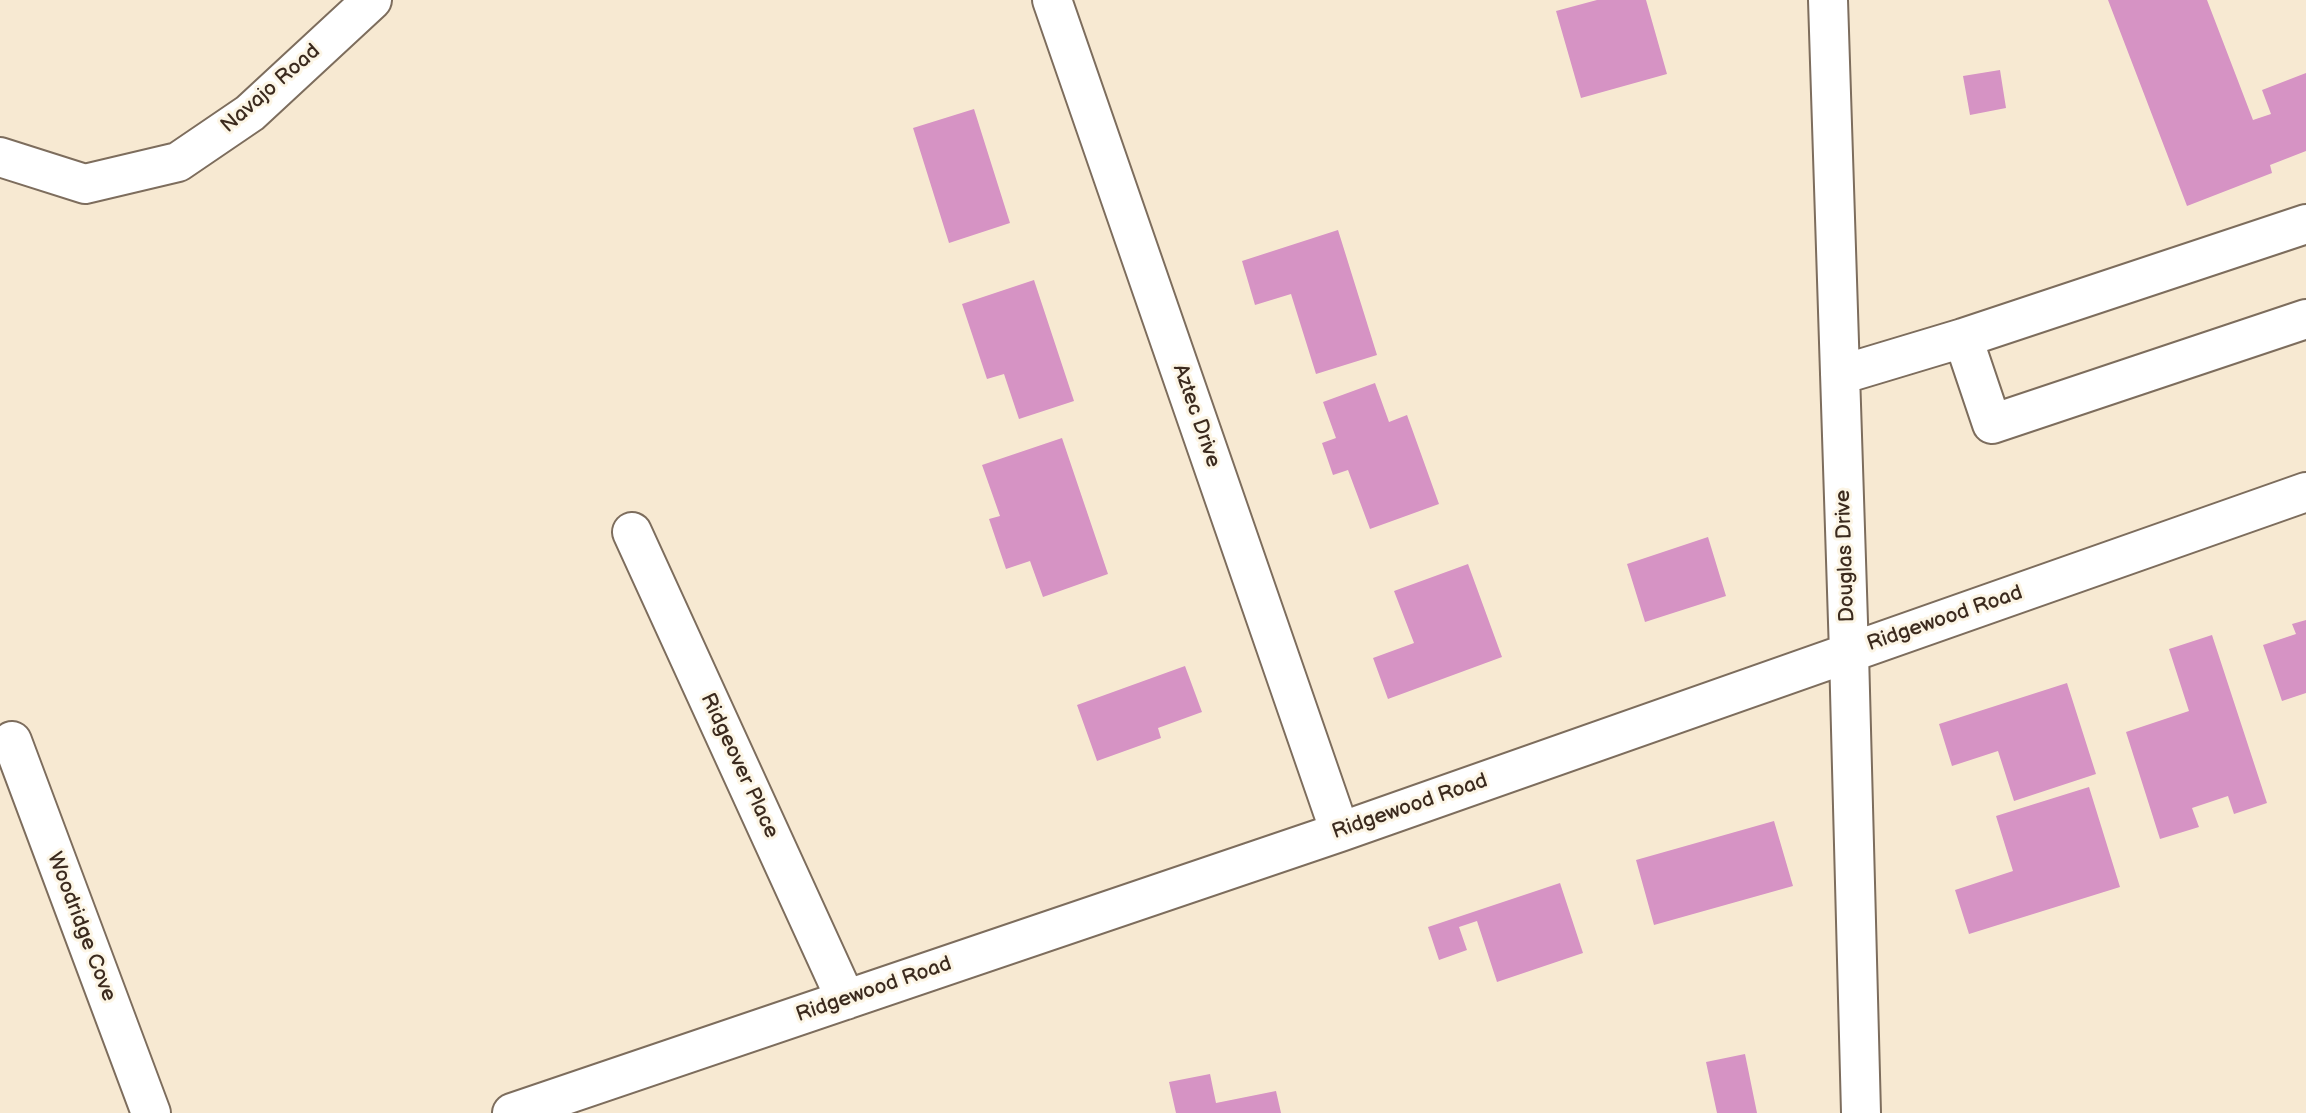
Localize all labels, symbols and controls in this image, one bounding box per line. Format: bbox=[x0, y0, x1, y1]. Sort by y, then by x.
street label: Navajo Road bbox=[216, 39, 326, 139]
street label: Aztec Drive bbox=[1167, 361, 1225, 471]
street label: Douglas Drive bbox=[1831, 489, 1861, 623]
street label: Ridgewood Road bbox=[1864, 581, 2026, 657]
street label: Ridgeover Place bbox=[694, 689, 784, 843]
street label: Ridgewood Road bbox=[1329, 769, 1491, 845]
street label: Woodridge Cove bbox=[41, 849, 121, 1005]
street label: Ridgewood Road bbox=[793, 952, 955, 1028]

